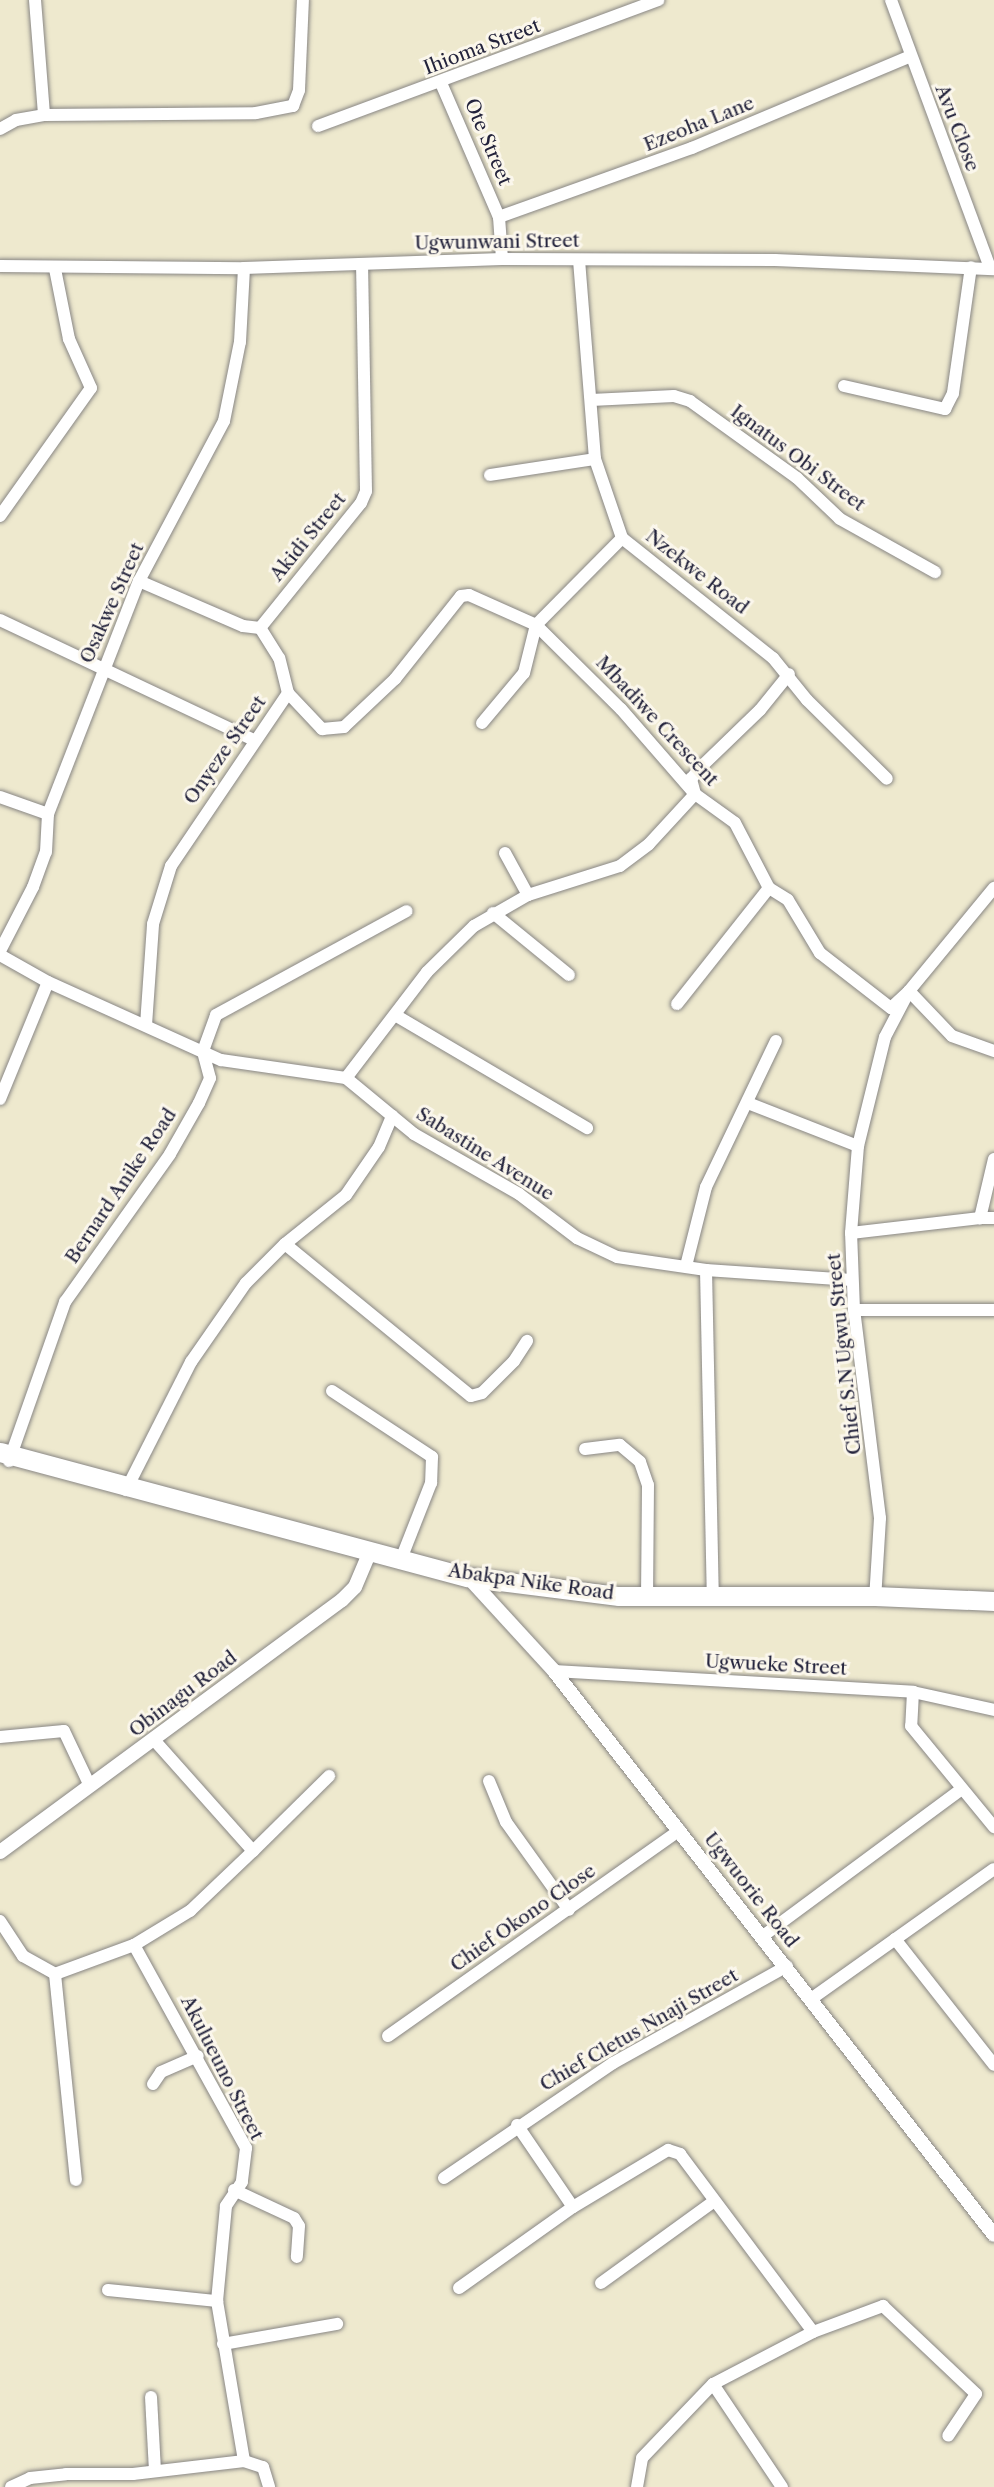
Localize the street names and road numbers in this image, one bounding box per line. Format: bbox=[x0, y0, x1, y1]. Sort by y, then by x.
street label: Ihioma Street bbox=[420, 14, 544, 80]
street label: Avu Close bbox=[930, 82, 984, 174]
street label: Ezeoha Lane bbox=[640, 91, 758, 157]
street label: Ote Street bbox=[460, 95, 516, 189]
street label: Ugwunwani Street bbox=[414, 229, 580, 255]
street label: Ignatus Obi Street bbox=[726, 400, 870, 516]
street label: Akidi Street bbox=[265, 488, 351, 586]
street label: Nzekwe Road bbox=[641, 525, 753, 619]
street label: Osakwe Street bbox=[75, 539, 149, 667]
street label: Mbadiwe Crescent bbox=[591, 651, 723, 791]
street label: Onyeze Street bbox=[179, 691, 271, 809]
street label: Sabastine Avenue bbox=[412, 1102, 558, 1206]
street label: Bernard Anike Road bbox=[60, 1104, 182, 1268]
street label: Chief S.N Ugwu Street bbox=[822, 1252, 866, 1456]
street label: Abakpa Nike Road bbox=[446, 1559, 616, 1605]
street label: Obinagu Road bbox=[125, 1646, 241, 1742]
street label: Ugwueke Street bbox=[704, 1650, 848, 1680]
street label: Ugwuorie Road bbox=[699, 1828, 803, 1952]
street label: Chief Okono Close bbox=[446, 1859, 600, 1977]
street label: Chief Cletus Nnaji Street bbox=[536, 1964, 742, 2096]
street label: Akulueuno Street bbox=[176, 1992, 268, 2144]

